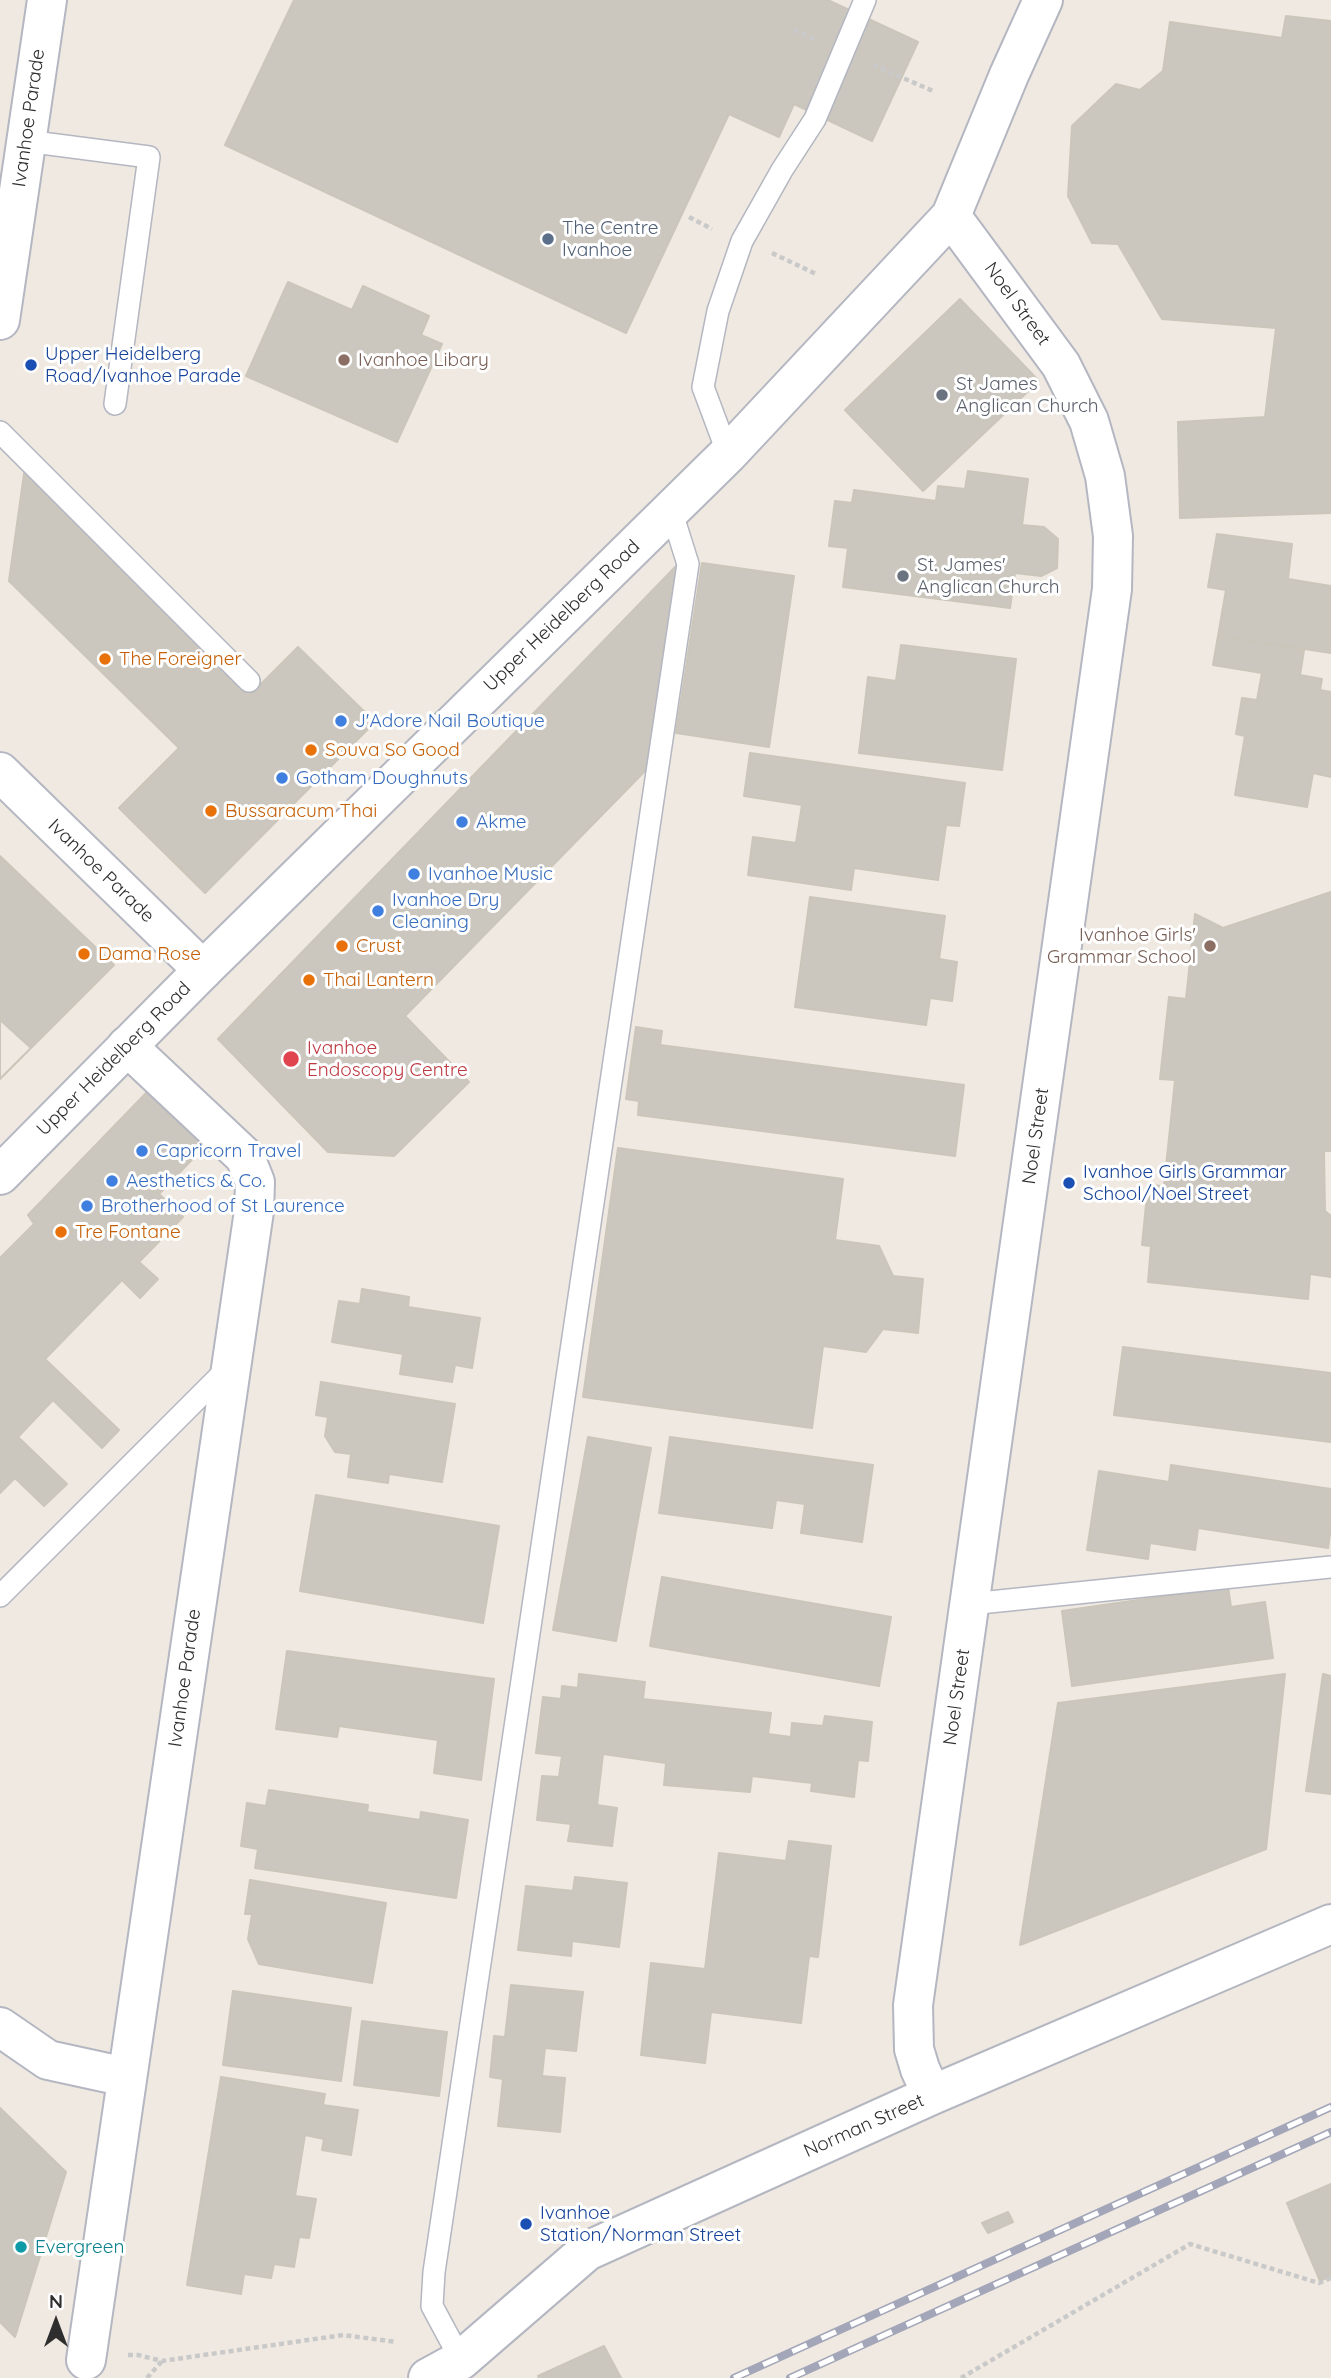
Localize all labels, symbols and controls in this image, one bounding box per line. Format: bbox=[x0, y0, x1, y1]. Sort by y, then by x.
street label: Ivanhoe Parade bbox=[8, 48, 50, 188]
place label: The Centre Ivanhoe bbox=[562, 217, 658, 261]
marker: The Centre Ivanhoe bbox=[540, 231, 556, 247]
street label: Noel Street bbox=[979, 258, 1055, 350]
place label: Upper Heidelberg Road/Ivanhoe Parade bbox=[45, 343, 241, 387]
place label: Ivanhoe Libary bbox=[358, 349, 489, 371]
marker: Ivanhoe Libary bbox=[336, 352, 352, 368]
marker: Upper Heidelberg Road/Ivanhoe Parade bbox=[23, 357, 39, 373]
place label: St James Anglican Church bbox=[956, 373, 1099, 417]
marker: St James Anglican Church bbox=[934, 387, 950, 403]
street label: Upper Heidelberg Road bbox=[479, 535, 645, 697]
place label: St. James' Anglican Church bbox=[917, 554, 1060, 598]
marker: St. James' Anglican Church bbox=[895, 568, 911, 584]
place label: The Foreigner bbox=[119, 648, 242, 670]
marker: The Foreigner bbox=[97, 651, 113, 667]
place label: J'Adore Nail Boutique bbox=[355, 710, 545, 732]
marker: J'Adore Nail Boutique bbox=[333, 713, 349, 729]
place label: Souva So Good bbox=[325, 739, 460, 761]
marker: Souva So Good bbox=[303, 742, 319, 758]
place label: Gotham Doughnuts bbox=[296, 767, 468, 789]
marker: Gotham Doughnuts bbox=[274, 770, 290, 786]
place label: Bussaracum Thai bbox=[225, 800, 377, 822]
marker: Bussaracum Thai bbox=[203, 803, 219, 819]
place label: Akme bbox=[476, 811, 527, 833]
marker: Akme bbox=[454, 814, 470, 830]
street label: Ivanhoe Parade bbox=[43, 815, 159, 927]
place label: Ivanhoe Music bbox=[428, 863, 553, 885]
marker: Ivanhoe Music bbox=[406, 866, 422, 882]
place label: Ivanhoe Dry Cleaning bbox=[392, 889, 499, 933]
marker: Ivanhoe Dry Cleaning bbox=[370, 903, 386, 919]
place label: Ivanhoe Girls' Grammar School bbox=[1047, 924, 1196, 968]
place label: Crust bbox=[356, 935, 402, 957]
marker: Crust bbox=[334, 938, 350, 954]
marker: Ivanhoe Girls' Grammar School bbox=[1202, 938, 1218, 954]
place label: Dama Rose bbox=[98, 943, 201, 965]
marker: Dama Rose bbox=[76, 946, 92, 962]
place label: Thai Lantern bbox=[323, 969, 434, 991]
marker: Thai Lantern bbox=[301, 972, 317, 988]
street label: Upper Heidelberg Road bbox=[32, 977, 196, 1141]
place label: Ivanhoe Endoscopy Centre bbox=[307, 1037, 468, 1081]
marker: Ivanhoe Endoscopy Centre bbox=[281, 1049, 301, 1069]
street label: Noel Street bbox=[1018, 1086, 1054, 1186]
place label: Capricorn Travel bbox=[156, 1140, 301, 1162]
marker: Capricorn Travel bbox=[134, 1143, 150, 1159]
place label: Ivanhoe Girls Grammar School/Noel Street bbox=[1083, 1161, 1287, 1205]
place label: Aesthetics & Co. bbox=[126, 1170, 266, 1192]
marker: Aesthetics & Co. bbox=[104, 1173, 120, 1189]
marker: Ivanhoe Girls Grammar School/Noel Street bbox=[1061, 1175, 1077, 1191]
place label: Brotherhood of St Laurence bbox=[101, 1195, 345, 1217]
marker: Brotherhood of St Laurence bbox=[79, 1198, 95, 1214]
place label: Tre Fontane bbox=[75, 1221, 181, 1243]
marker: Tre Fontane bbox=[53, 1224, 69, 1240]
street label: Ivanhoe Parade bbox=[164, 1608, 206, 1748]
street label: Noel Street bbox=[939, 1647, 975, 1747]
street label: Norman Street bbox=[800, 2089, 928, 2163]
place label: Ivanhoe Station/Norman Street bbox=[540, 2202, 741, 2246]
marker: Ivanhoe Station/Norman Street bbox=[518, 2216, 534, 2232]
place label: Evergreen bbox=[35, 2236, 124, 2258]
marker: Evergreen bbox=[13, 2239, 29, 2255]
north arrow bbox=[21, 2287, 91, 2357]
text: N bbox=[49, 2289, 63, 2313]

